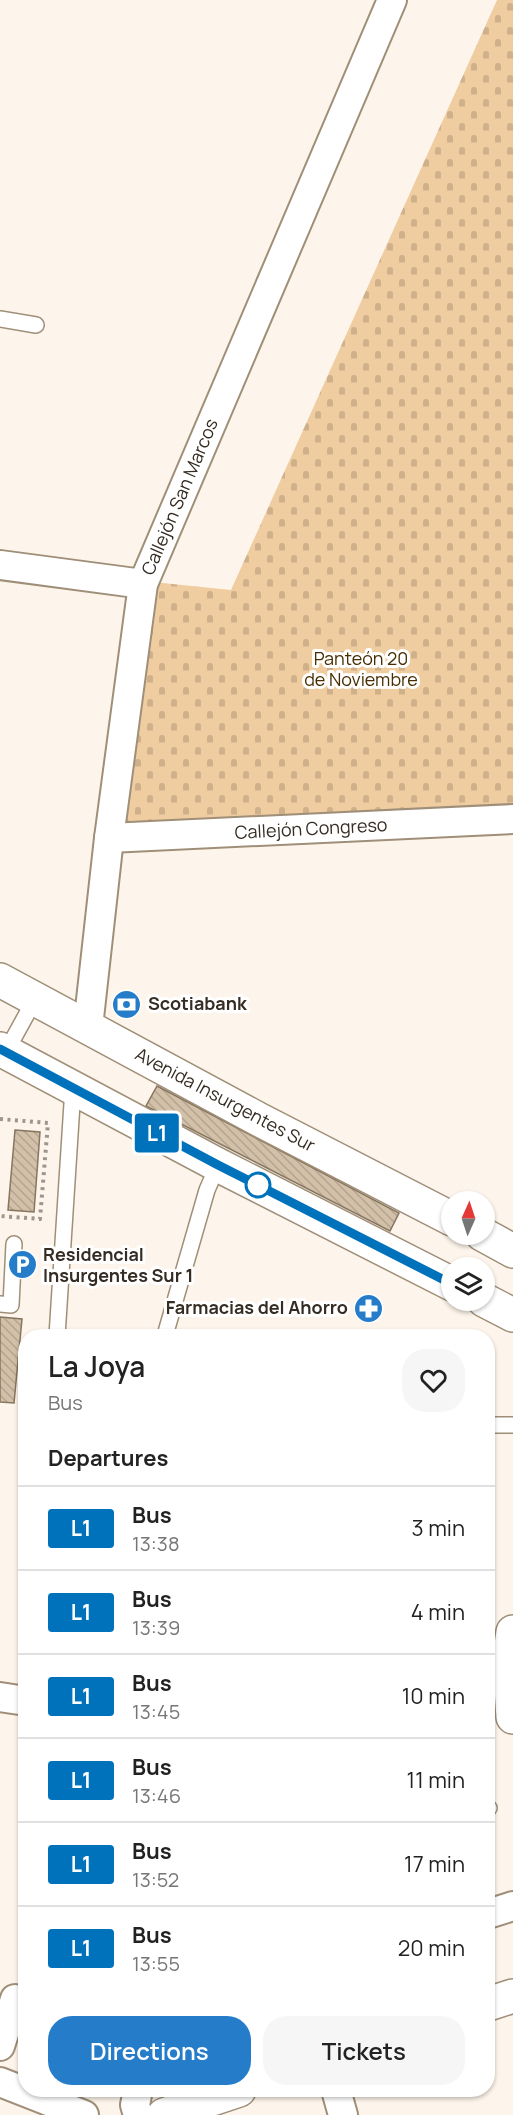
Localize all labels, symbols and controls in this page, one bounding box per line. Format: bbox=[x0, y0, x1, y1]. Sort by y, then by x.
street label: Callejón San Marcos bbox=[135, 415, 223, 579]
park label: Panteón 20 de Noviembre bbox=[304, 646, 418, 691]
street label: Callejón Congreso bbox=[234, 812, 388, 844]
bank icon: Scotiabank bbox=[111, 988, 143, 1020]
place label: Scotiabank bbox=[148, 991, 248, 1015]
street label: Avenida Insurgentes Sur bbox=[131, 1041, 320, 1157]
line badge: L1 bbox=[130, 1114, 184, 1152]
text: L1 bbox=[147, 1119, 167, 1147]
unlabelled marker bbox=[245, 1172, 271, 1198]
north arrow bbox=[441, 1191, 495, 1245]
map controls bbox=[441, 1191, 495, 1311]
place label: Residencial Insurgentes Sur 1 bbox=[43, 1242, 193, 1287]
parking icon: Residencial Insurgentes Sur 1 bbox=[6, 1249, 38, 1281]
button: layers bbox=[441, 1257, 495, 1311]
pharmacy icon: Farmacias del Ahorro bbox=[353, 1292, 385, 1324]
place label: Farmacias del Ahorro bbox=[166, 1295, 348, 1319]
text: La Joya bbox=[48, 1347, 145, 1385]
button: heart bbox=[402, 1349, 465, 1412]
text: Bus bbox=[48, 1389, 83, 1416]
text: Departures bbox=[48, 1443, 168, 1473]
text: Bus bbox=[132, 1500, 172, 1530]
text: 3 min bbox=[412, 1513, 465, 1543]
text: L1 bbox=[71, 1514, 91, 1542]
text: 13:38 bbox=[132, 1530, 180, 1557]
text: Bus bbox=[132, 1584, 172, 1614]
text: 4 min bbox=[411, 1597, 465, 1627]
text: L1 bbox=[71, 1598, 91, 1626]
text: 13:39 bbox=[132, 1614, 180, 1641]
text: Bus bbox=[132, 1668, 172, 1698]
text: 10 min bbox=[402, 1681, 465, 1711]
text: L1 bbox=[71, 1682, 91, 1710]
text: 13:45 bbox=[132, 1698, 180, 1725]
text: Bus bbox=[132, 1752, 172, 1782]
text: 11 min bbox=[407, 1765, 465, 1795]
text: L1 bbox=[71, 1766, 91, 1794]
text: 13:46 bbox=[132, 1782, 181, 1809]
text: Bus bbox=[132, 1836, 172, 1866]
text: 17 min bbox=[404, 1849, 465, 1879]
text: L1 bbox=[71, 1850, 91, 1878]
text: 13:52 bbox=[132, 1866, 179, 1893]
text: Bus bbox=[132, 1920, 172, 1950]
text: 20 min bbox=[398, 1933, 465, 1963]
text: L1 bbox=[71, 1934, 91, 1962]
text: 13:55 bbox=[132, 1950, 180, 1977]
button: Directions bbox=[48, 2016, 251, 2085]
button: Tickets bbox=[263, 2016, 465, 2085]

